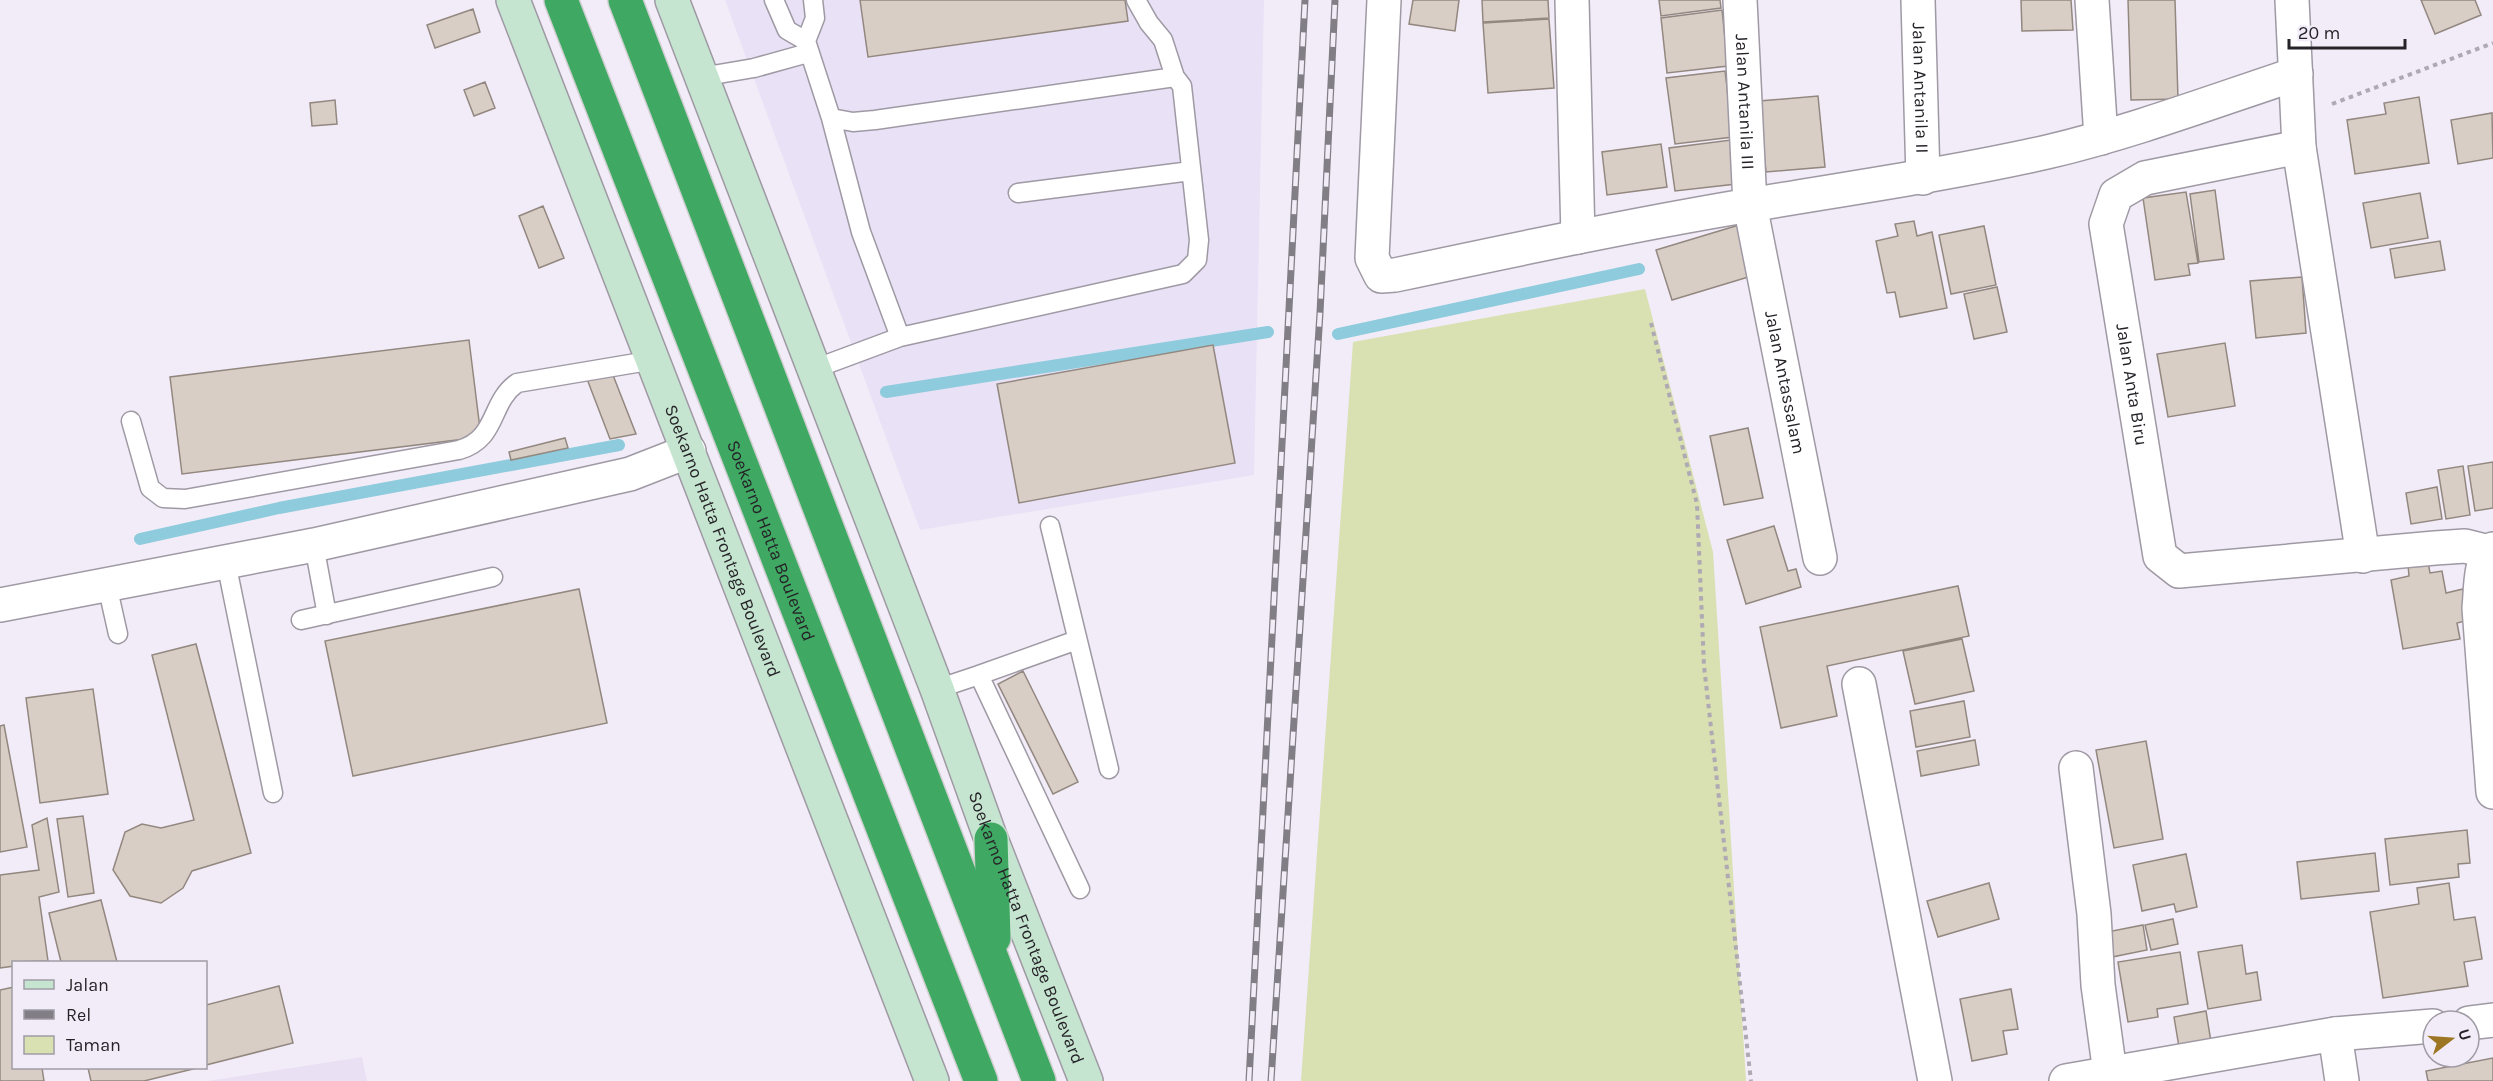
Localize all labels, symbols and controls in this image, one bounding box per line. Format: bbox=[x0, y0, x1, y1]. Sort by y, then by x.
scale bar bbox=[2289, 12, 2404, 50]
street label: Jalan Antanila II bbox=[1908, 22, 1933, 154]
text: 20 m bbox=[2298, 22, 2340, 44]
street label: Jalan Antanila III bbox=[1731, 33, 1759, 170]
street label: Jalan Antassalam bbox=[1760, 309, 1810, 456]
street label: Jalan Anta Biru bbox=[2111, 322, 2153, 447]
street label: Soekarno Hatta Frontage Boulevard bbox=[660, 401, 785, 680]
street label: Soekarno Hatta Boulevard bbox=[722, 437, 820, 644]
street label: Soekarno Hatta Frontage Boulevard bbox=[964, 788, 1089, 1067]
legend bbox=[12, 961, 207, 1069]
text: Jalan bbox=[66, 974, 109, 996]
text: Rel bbox=[66, 1004, 91, 1026]
north arrow bbox=[2421, 1009, 2481, 1069]
text: U bbox=[2454, 1027, 2476, 1043]
text: Taman bbox=[66, 1034, 121, 1056]

